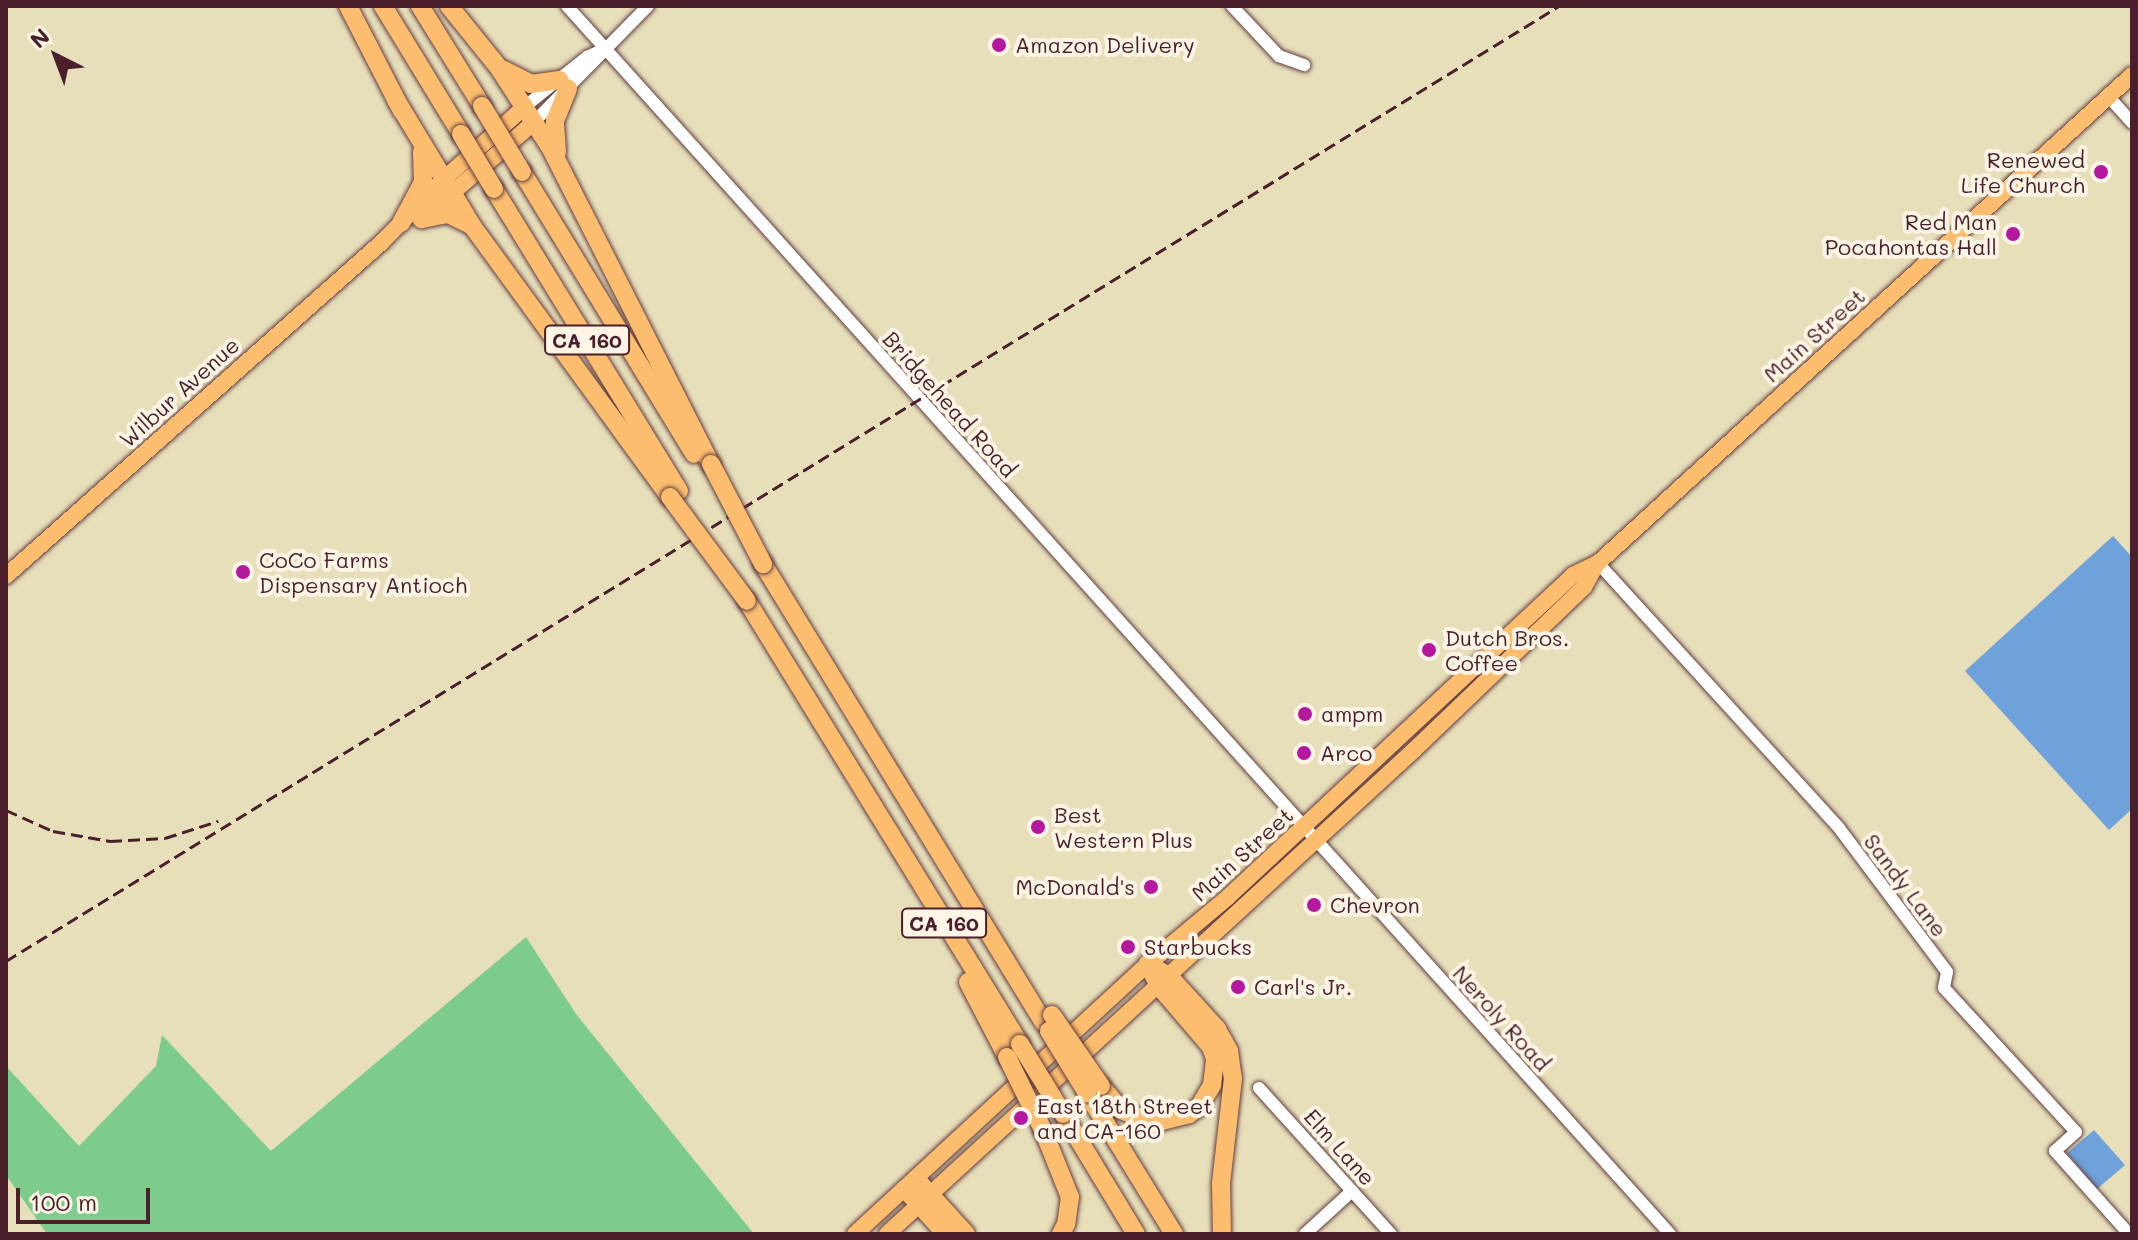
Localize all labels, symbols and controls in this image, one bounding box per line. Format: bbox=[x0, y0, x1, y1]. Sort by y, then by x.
north arrow bbox=[16, 16, 96, 96]
text: N bbox=[24, 21, 56, 54]
place label: Amazon Delivery bbox=[1015, 32, 1195, 58]
marker: Amazon Delivery bbox=[990, 36, 1008, 54]
place label: Renewed Life Church bbox=[1961, 146, 2085, 198]
marker: Renewed Life Church bbox=[2092, 163, 2110, 181]
place label: Red Man Pocahontas Hall bbox=[1825, 208, 1997, 260]
marker: Red Man Pocahontas Hall bbox=[2004, 225, 2022, 243]
street label: Main Street bbox=[1758, 283, 1870, 387]
road number: CA 160 bbox=[543, 324, 631, 356]
street label: Bridgehead Road bbox=[878, 326, 1022, 482]
street label: Wilbur Avenue bbox=[114, 331, 244, 453]
place label: CoCo Farms Dispensary Antioch bbox=[259, 546, 467, 598]
marker: CoCo Farms Dispensary Antioch bbox=[234, 563, 252, 581]
place label: Dutch Bros. Coffee bbox=[1445, 624, 1569, 676]
marker: Dutch Bros. Coffee bbox=[1420, 641, 1438, 659]
place label: ampm bbox=[1321, 701, 1383, 727]
marker: ampm bbox=[1296, 705, 1314, 723]
place label: Arco bbox=[1320, 740, 1372, 766]
marker: Arco bbox=[1295, 744, 1313, 762]
place label: Best Western Plus bbox=[1054, 801, 1193, 852]
street label: Main Street bbox=[1186, 802, 1298, 906]
marker: Best Western Plus bbox=[1029, 818, 1047, 836]
street label: Sandy Lane bbox=[1859, 828, 1953, 942]
place label: McDonald's bbox=[1015, 874, 1135, 900]
marker: McDonald's bbox=[1142, 878, 1160, 896]
place label: Chevron bbox=[1330, 892, 1420, 918]
marker: Chevron bbox=[1305, 896, 1323, 914]
road number: CA 160 bbox=[900, 907, 988, 939]
place label: Starbucks bbox=[1144, 934, 1252, 960]
marker: Starbucks bbox=[1119, 938, 1137, 956]
street label: Neroly Road bbox=[1448, 960, 1556, 1076]
place label: Carl's Jr. bbox=[1254, 974, 1352, 1000]
marker: Carl's Jr. bbox=[1229, 978, 1247, 996]
place label: East 18th Street and CA-160 bbox=[1037, 1092, 1213, 1144]
street label: Elm Lane bbox=[1299, 1103, 1381, 1191]
marker: East 18th Street and CA-160 bbox=[1012, 1109, 1030, 1127]
scale bar bbox=[20, 1172, 154, 1222]
text: 100 m bbox=[30, 1186, 97, 1217]

